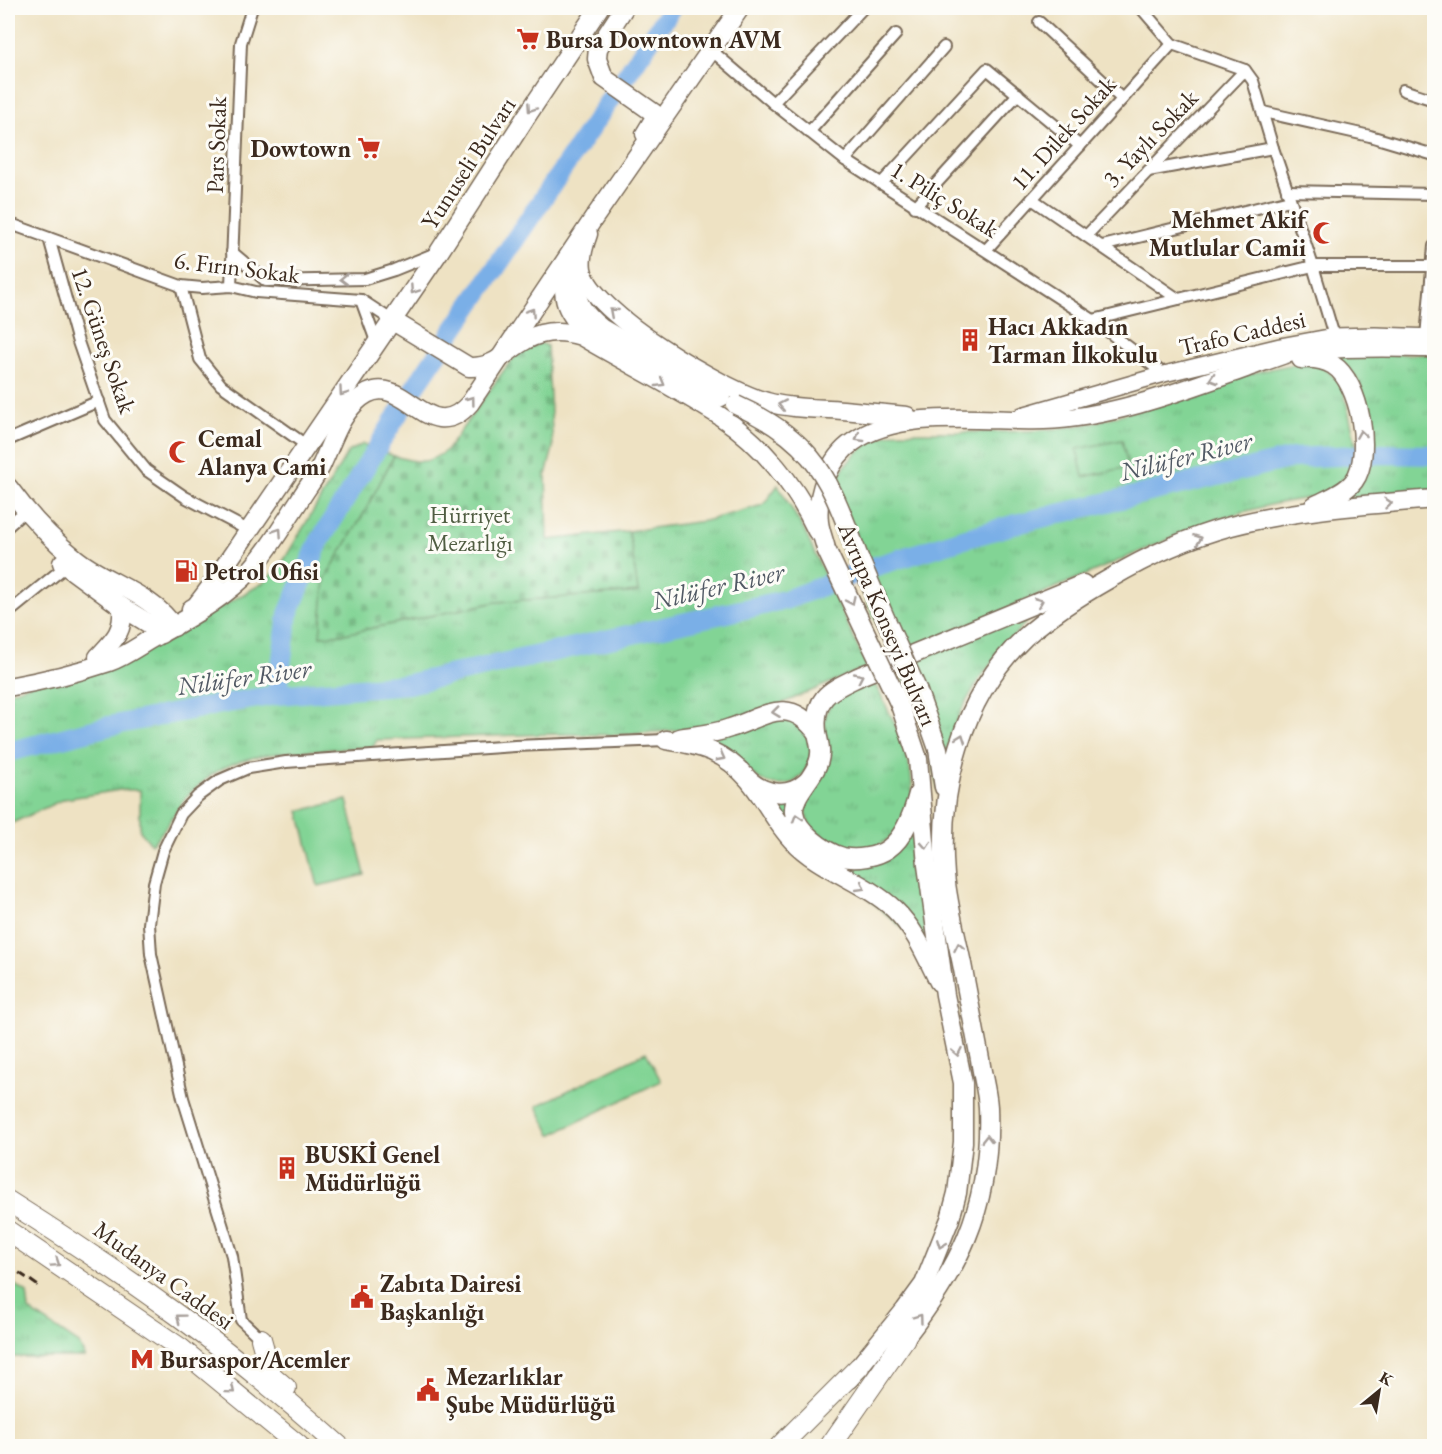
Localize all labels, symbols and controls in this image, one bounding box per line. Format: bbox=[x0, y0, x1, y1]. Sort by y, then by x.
place label: Bursa Downtown AVM bbox=[546, 24, 782, 55]
supermarket icon: Bursa Downtown AVM bbox=[515, 26, 541, 52]
street label: 11. Dilek Sokak bbox=[1004, 69, 1123, 197]
street label: 3. Yaylı Sokak bbox=[1096, 82, 1205, 194]
street label: Yunuseli Bulvarı bbox=[414, 91, 522, 235]
street label: Pars Sokak bbox=[199, 95, 233, 194]
one-way arrow bbox=[527, 102, 538, 113]
place label: Dowtown bbox=[251, 133, 351, 164]
supermarket icon: Dowtown bbox=[356, 135, 382, 161]
street label: 1. Piliç Sokak bbox=[885, 154, 1006, 245]
place label: Mehmet Akif Mutlular Camii bbox=[1149, 204, 1309, 263]
mosque icon: Mehmet Akif Mutlular Camii bbox=[1311, 220, 1337, 246]
street label: 6. Fırın Sokak bbox=[173, 244, 302, 290]
street label: 12. Güneş Sokak bbox=[64, 263, 144, 418]
one-way arrow bbox=[339, 273, 348, 286]
one-way arrow bbox=[410, 283, 421, 294]
street label: Trafo Caddesi bbox=[1176, 303, 1308, 363]
one-way arrow bbox=[524, 308, 535, 319]
one-way arrow bbox=[609, 308, 620, 319]
place label: Hacı Akkadın Tarman İlkokulu bbox=[988, 311, 1159, 370]
building icon: Hacı Akkadın Tarman İlkokulu bbox=[957, 327, 983, 353]
one-way arrow bbox=[1208, 372, 1219, 385]
one-way arrow bbox=[655, 375, 666, 387]
one-way arrow bbox=[339, 386, 350, 397]
one-way arrow bbox=[464, 395, 475, 406]
one-way arrow bbox=[777, 400, 787, 412]
place label: Cemal Alanya Cami bbox=[197, 423, 326, 483]
water label: Nilüfer River bbox=[1115, 423, 1257, 489]
one-way arrow bbox=[1356, 430, 1368, 439]
one-way arrow bbox=[854, 431, 865, 442]
mosque icon: Cemal Alanya Cami bbox=[167, 439, 193, 465]
one-way arrow bbox=[1384, 497, 1393, 510]
park label: Hürriyet Mezarlığı bbox=[427, 499, 513, 558]
street label: Avrupa Konseyi Bulvarı bbox=[831, 517, 945, 730]
one-way arrow bbox=[270, 528, 281, 539]
one-way arrow bbox=[1192, 533, 1202, 546]
water label: Nilüfer River bbox=[647, 554, 789, 618]
place label: Petrol Ofisi bbox=[204, 556, 319, 587]
fuel station icon: Petrol Ofisi bbox=[173, 558, 199, 584]
one-way arrow bbox=[844, 595, 856, 606]
one-way arrow bbox=[1032, 597, 1043, 609]
water label: Nilüfer River bbox=[174, 651, 314, 703]
one-way arrow bbox=[852, 673, 863, 685]
one-way arrow bbox=[771, 705, 781, 718]
one-way arrow bbox=[954, 733, 967, 744]
one-way arrow bbox=[715, 750, 725, 761]
one-way arrow bbox=[792, 813, 804, 824]
one-way arrow bbox=[919, 840, 932, 849]
one-way arrow bbox=[855, 880, 865, 891]
one-way arrow bbox=[953, 942, 966, 952]
one-way arrow bbox=[950, 1047, 963, 1057]
one-way arrow bbox=[981, 1135, 993, 1144]
place label: BUSKİ Genel Müdürlüğü bbox=[305, 1139, 440, 1199]
building icon: BUSKİ Genel Müdürlüğü bbox=[274, 1155, 300, 1181]
street label: Mudanya Caddesi bbox=[88, 1214, 240, 1336]
one-way arrow bbox=[935, 1238, 948, 1248]
one-way arrow bbox=[50, 1256, 61, 1267]
place label: Zabıta Dairesi Başkanlığı bbox=[380, 1268, 521, 1328]
public building icon: Zabıta Dairesi Başkanlığı bbox=[349, 1284, 375, 1310]
one-way arrow bbox=[176, 1314, 187, 1325]
one-way arrow bbox=[912, 1314, 923, 1325]
place label: Bursaspor/Acemler bbox=[160, 1344, 350, 1375]
metro station icon: Bursaspor/Acemler bbox=[129, 1346, 155, 1372]
place label: Mezarlıklar Şube Müdürlüğü bbox=[446, 1361, 616, 1421]
north arrow bbox=[1349, 1361, 1409, 1421]
text: K bbox=[1376, 1366, 1397, 1391]
public building icon: Mezarlıklar Şube Müdürlüğü bbox=[415, 1377, 441, 1403]
one-way arrow bbox=[224, 1382, 235, 1393]

